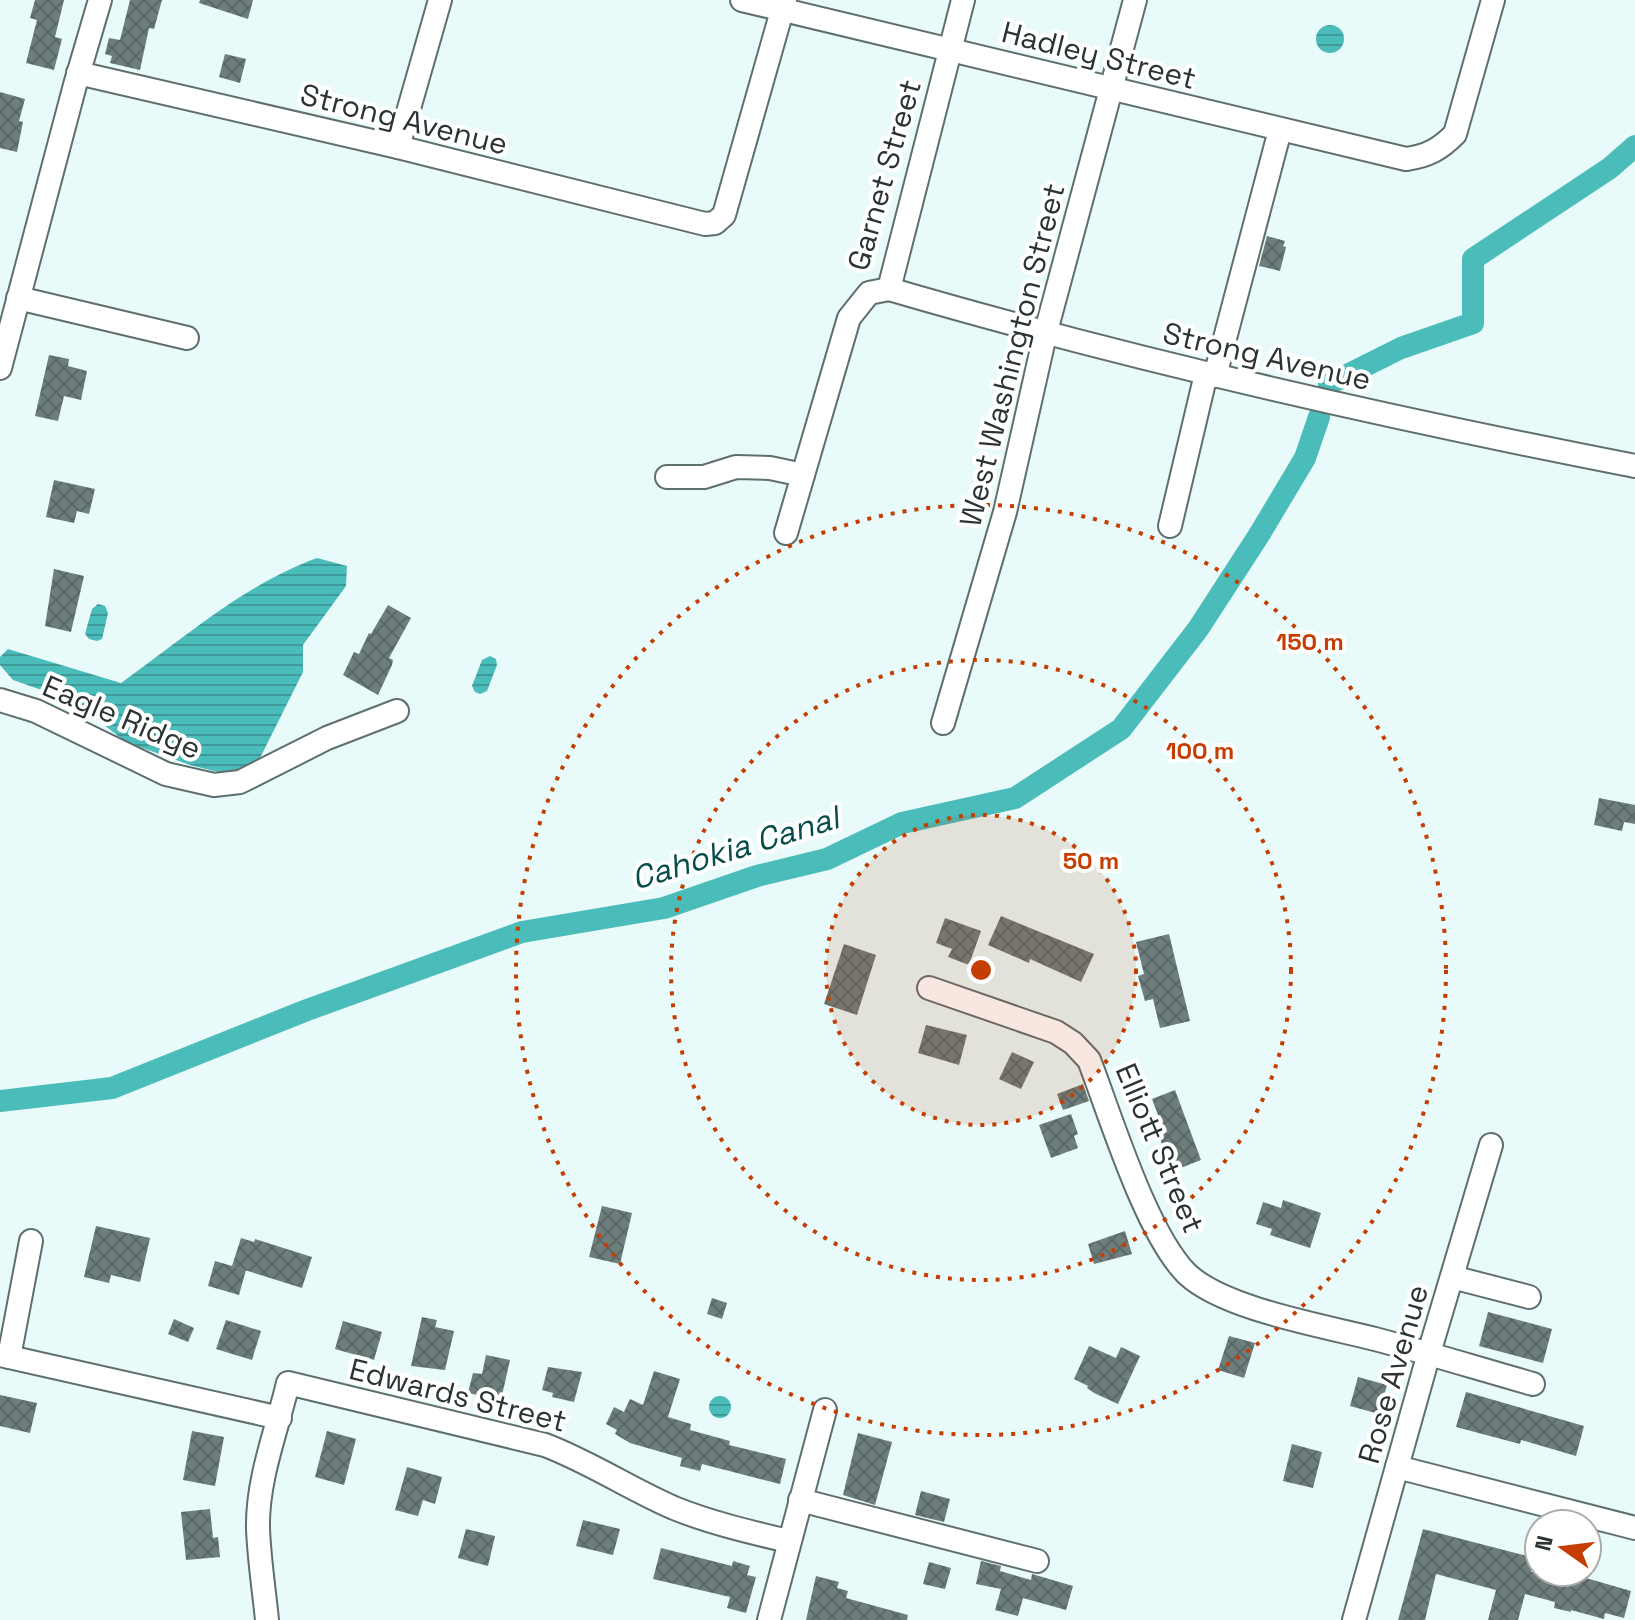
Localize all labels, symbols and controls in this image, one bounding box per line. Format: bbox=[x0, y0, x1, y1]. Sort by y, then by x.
street label: Hadley Street bbox=[998, 12, 1200, 98]
street label: Strong Avenue bbox=[296, 74, 512, 164]
street label: Garnet Street bbox=[838, 75, 930, 275]
street label: West Washington Street bbox=[950, 179, 1074, 531]
street label: Strong Avenue bbox=[1159, 313, 1375, 399]
text: 150 m bbox=[1276, 626, 1344, 657]
street label: Eagle Ridge bbox=[37, 666, 207, 768]
text: 100 m bbox=[1166, 735, 1234, 766]
water label: Cahokia Canal bbox=[626, 797, 847, 899]
text: 50 m bbox=[1063, 845, 1119, 876]
centre of rings bbox=[967, 956, 995, 984]
street label: Elliott Street bbox=[1107, 1057, 1213, 1239]
street label: Rose Avenue bbox=[1349, 1280, 1437, 1468]
street label: Edwards Street bbox=[345, 1349, 571, 1441]
north arrow bbox=[1523, 1508, 1603, 1588]
text: N bbox=[1528, 1533, 1559, 1554]

